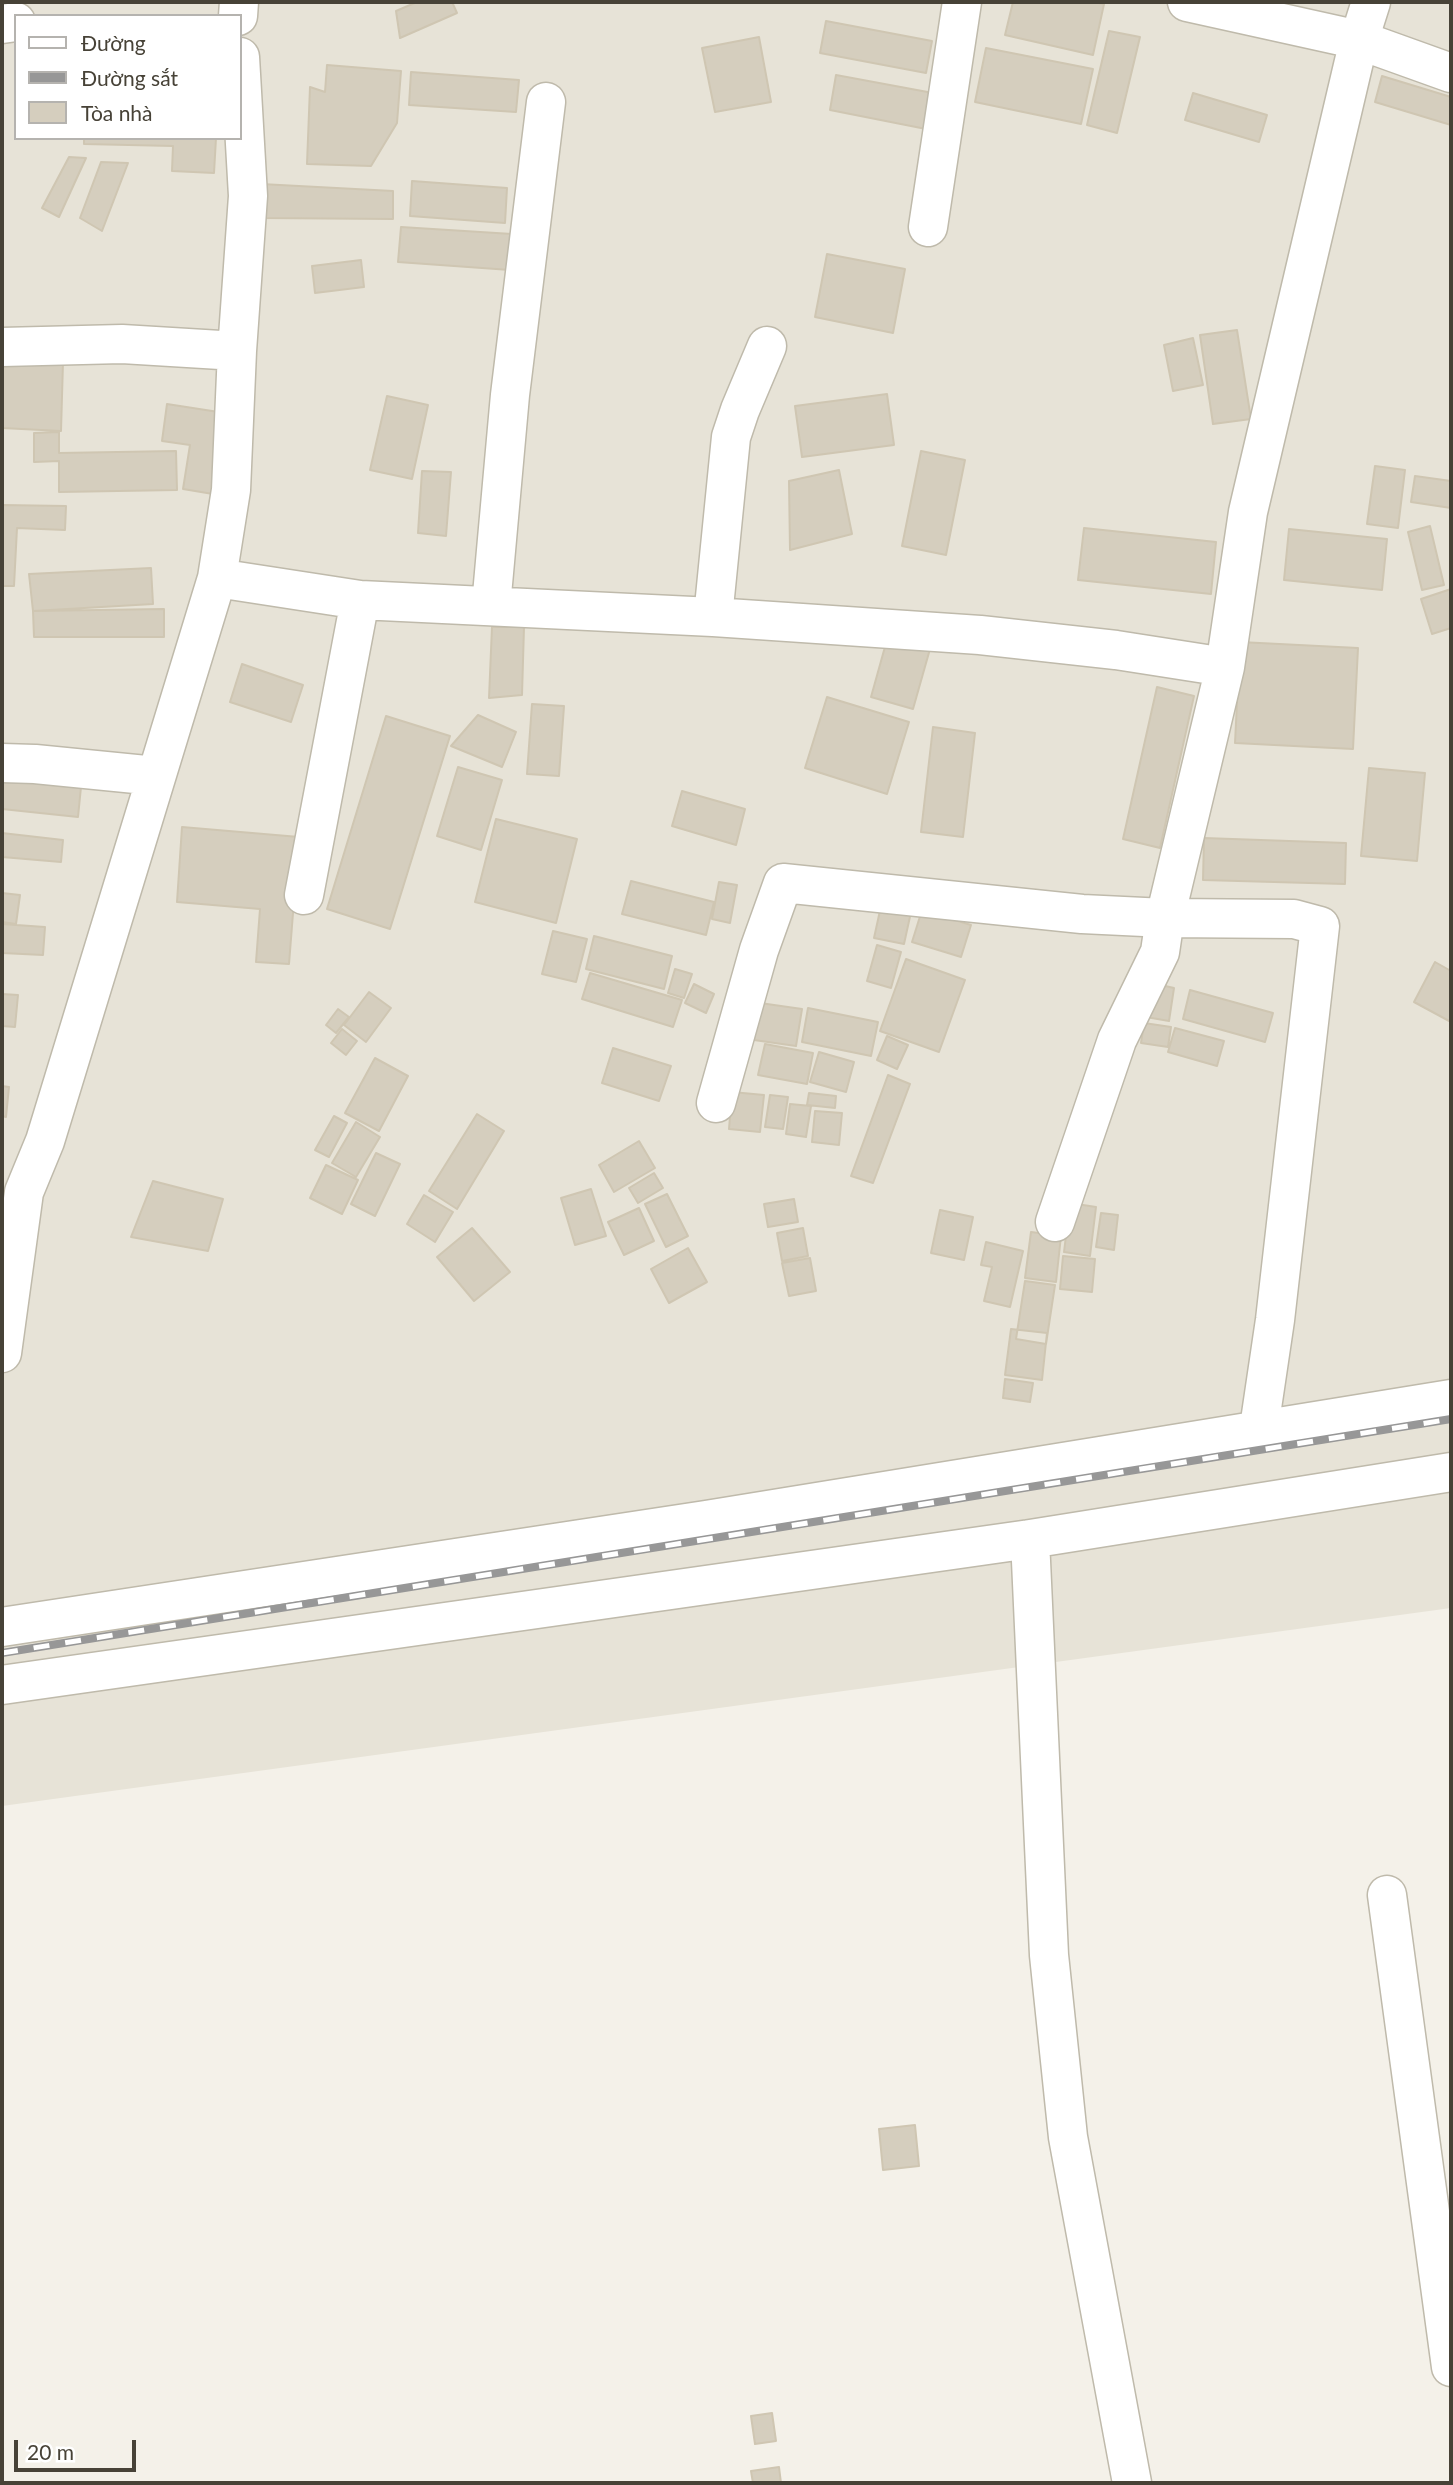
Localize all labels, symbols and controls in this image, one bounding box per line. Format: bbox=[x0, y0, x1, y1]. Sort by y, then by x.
legend bbox=[14, 14, 242, 140]
text: Đường bbox=[81, 30, 146, 55]
text: Đường sắt bbox=[81, 65, 178, 90]
text: Tòa nhà bbox=[81, 100, 153, 125]
scale bar bbox=[18, 2426, 140, 2470]
text: 20 m bbox=[27, 2439, 74, 2464]

